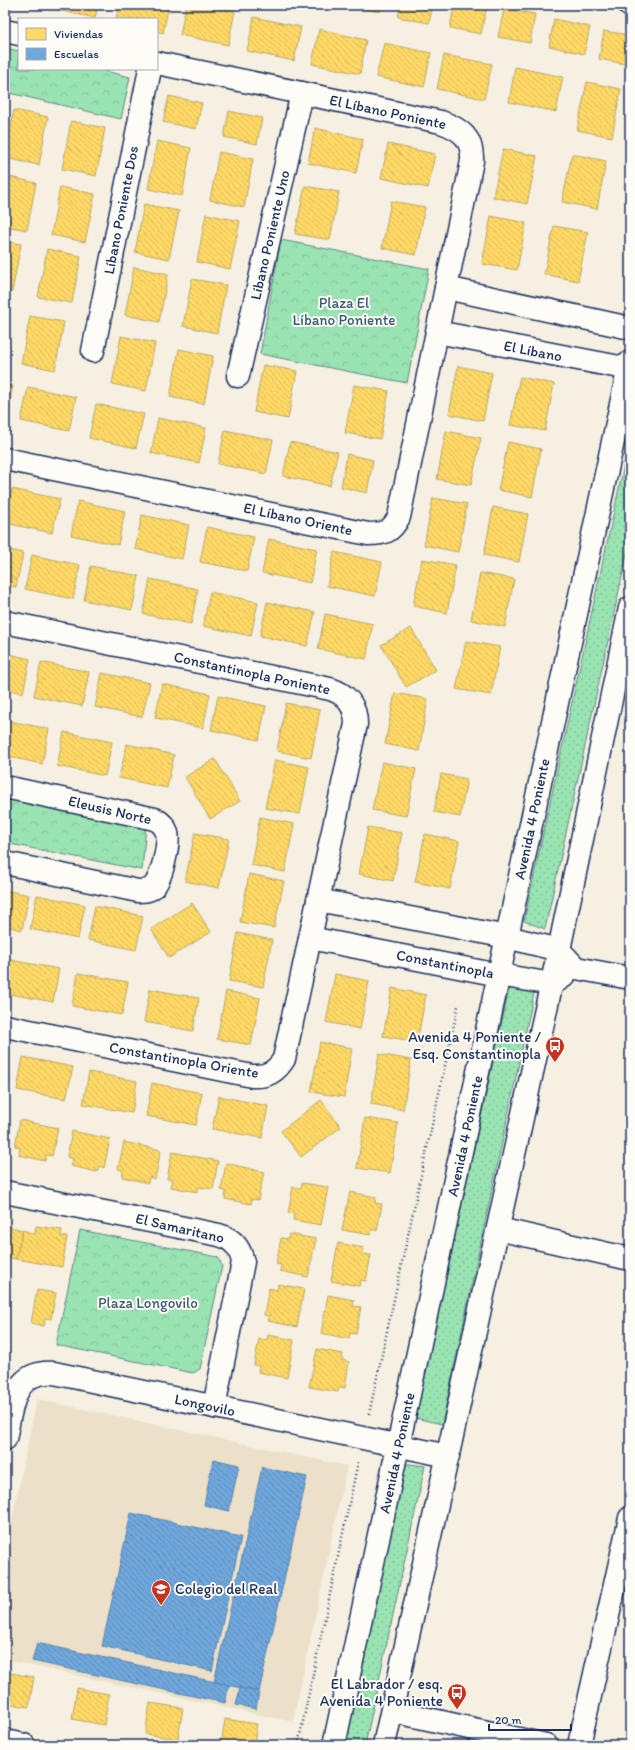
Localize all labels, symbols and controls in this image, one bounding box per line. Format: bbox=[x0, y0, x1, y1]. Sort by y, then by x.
legend bbox=[18, 18, 158, 70]
text: Viviendas bbox=[54, 27, 103, 41]
text: Escuelas bbox=[54, 47, 99, 61]
street label: El Líbano Poniente bbox=[328, 91, 448, 133]
street label: Líbano Poniente Dos bbox=[100, 144, 142, 276]
street label: Líbano Poniente Uno bbox=[246, 168, 294, 302]
park label: Plaza El Líbano Poniente bbox=[293, 294, 396, 329]
street label: El Líbano bbox=[502, 337, 564, 365]
street label: El Líbano Oriente bbox=[242, 499, 354, 539]
street label: Constantinopla Poniente bbox=[172, 648, 332, 698]
street label: Avenida 4 Poniente bbox=[510, 757, 554, 881]
street label: Eleusis Norte bbox=[67, 792, 153, 828]
street label: Constantinopla bbox=[395, 946, 496, 982]
place label: Avenida 4 Poniente / Esq. Constantinopla bbox=[408, 1028, 542, 1063]
bus stop icon: Avenida 4 Poniente / Esq. Constantinopla bbox=[544, 1035, 566, 1063]
street label: Constantinopla Oriente bbox=[108, 1038, 260, 1082]
street label: Avenida 4 Poniente bbox=[443, 1074, 487, 1198]
street label: El Samaritano bbox=[134, 1209, 226, 1247]
park label: Plaza Longovilo bbox=[98, 1294, 198, 1312]
street label: Longovilo bbox=[173, 1390, 237, 1420]
street label: Avenida 4 Poniente bbox=[375, 1391, 419, 1515]
school or university icon: Colegio del Real bbox=[150, 1578, 172, 1606]
place label: Colegio del Real bbox=[175, 1580, 278, 1598]
place label: El Labrador / esq. Avenida 4 Poniente bbox=[320, 1675, 443, 1710]
bus stop icon: El Labrador / esq. Avenida 4 Poniente bbox=[446, 1682, 468, 1710]
scale bar bbox=[489, 1706, 571, 1732]
text: 20 m bbox=[495, 1713, 522, 1727]

